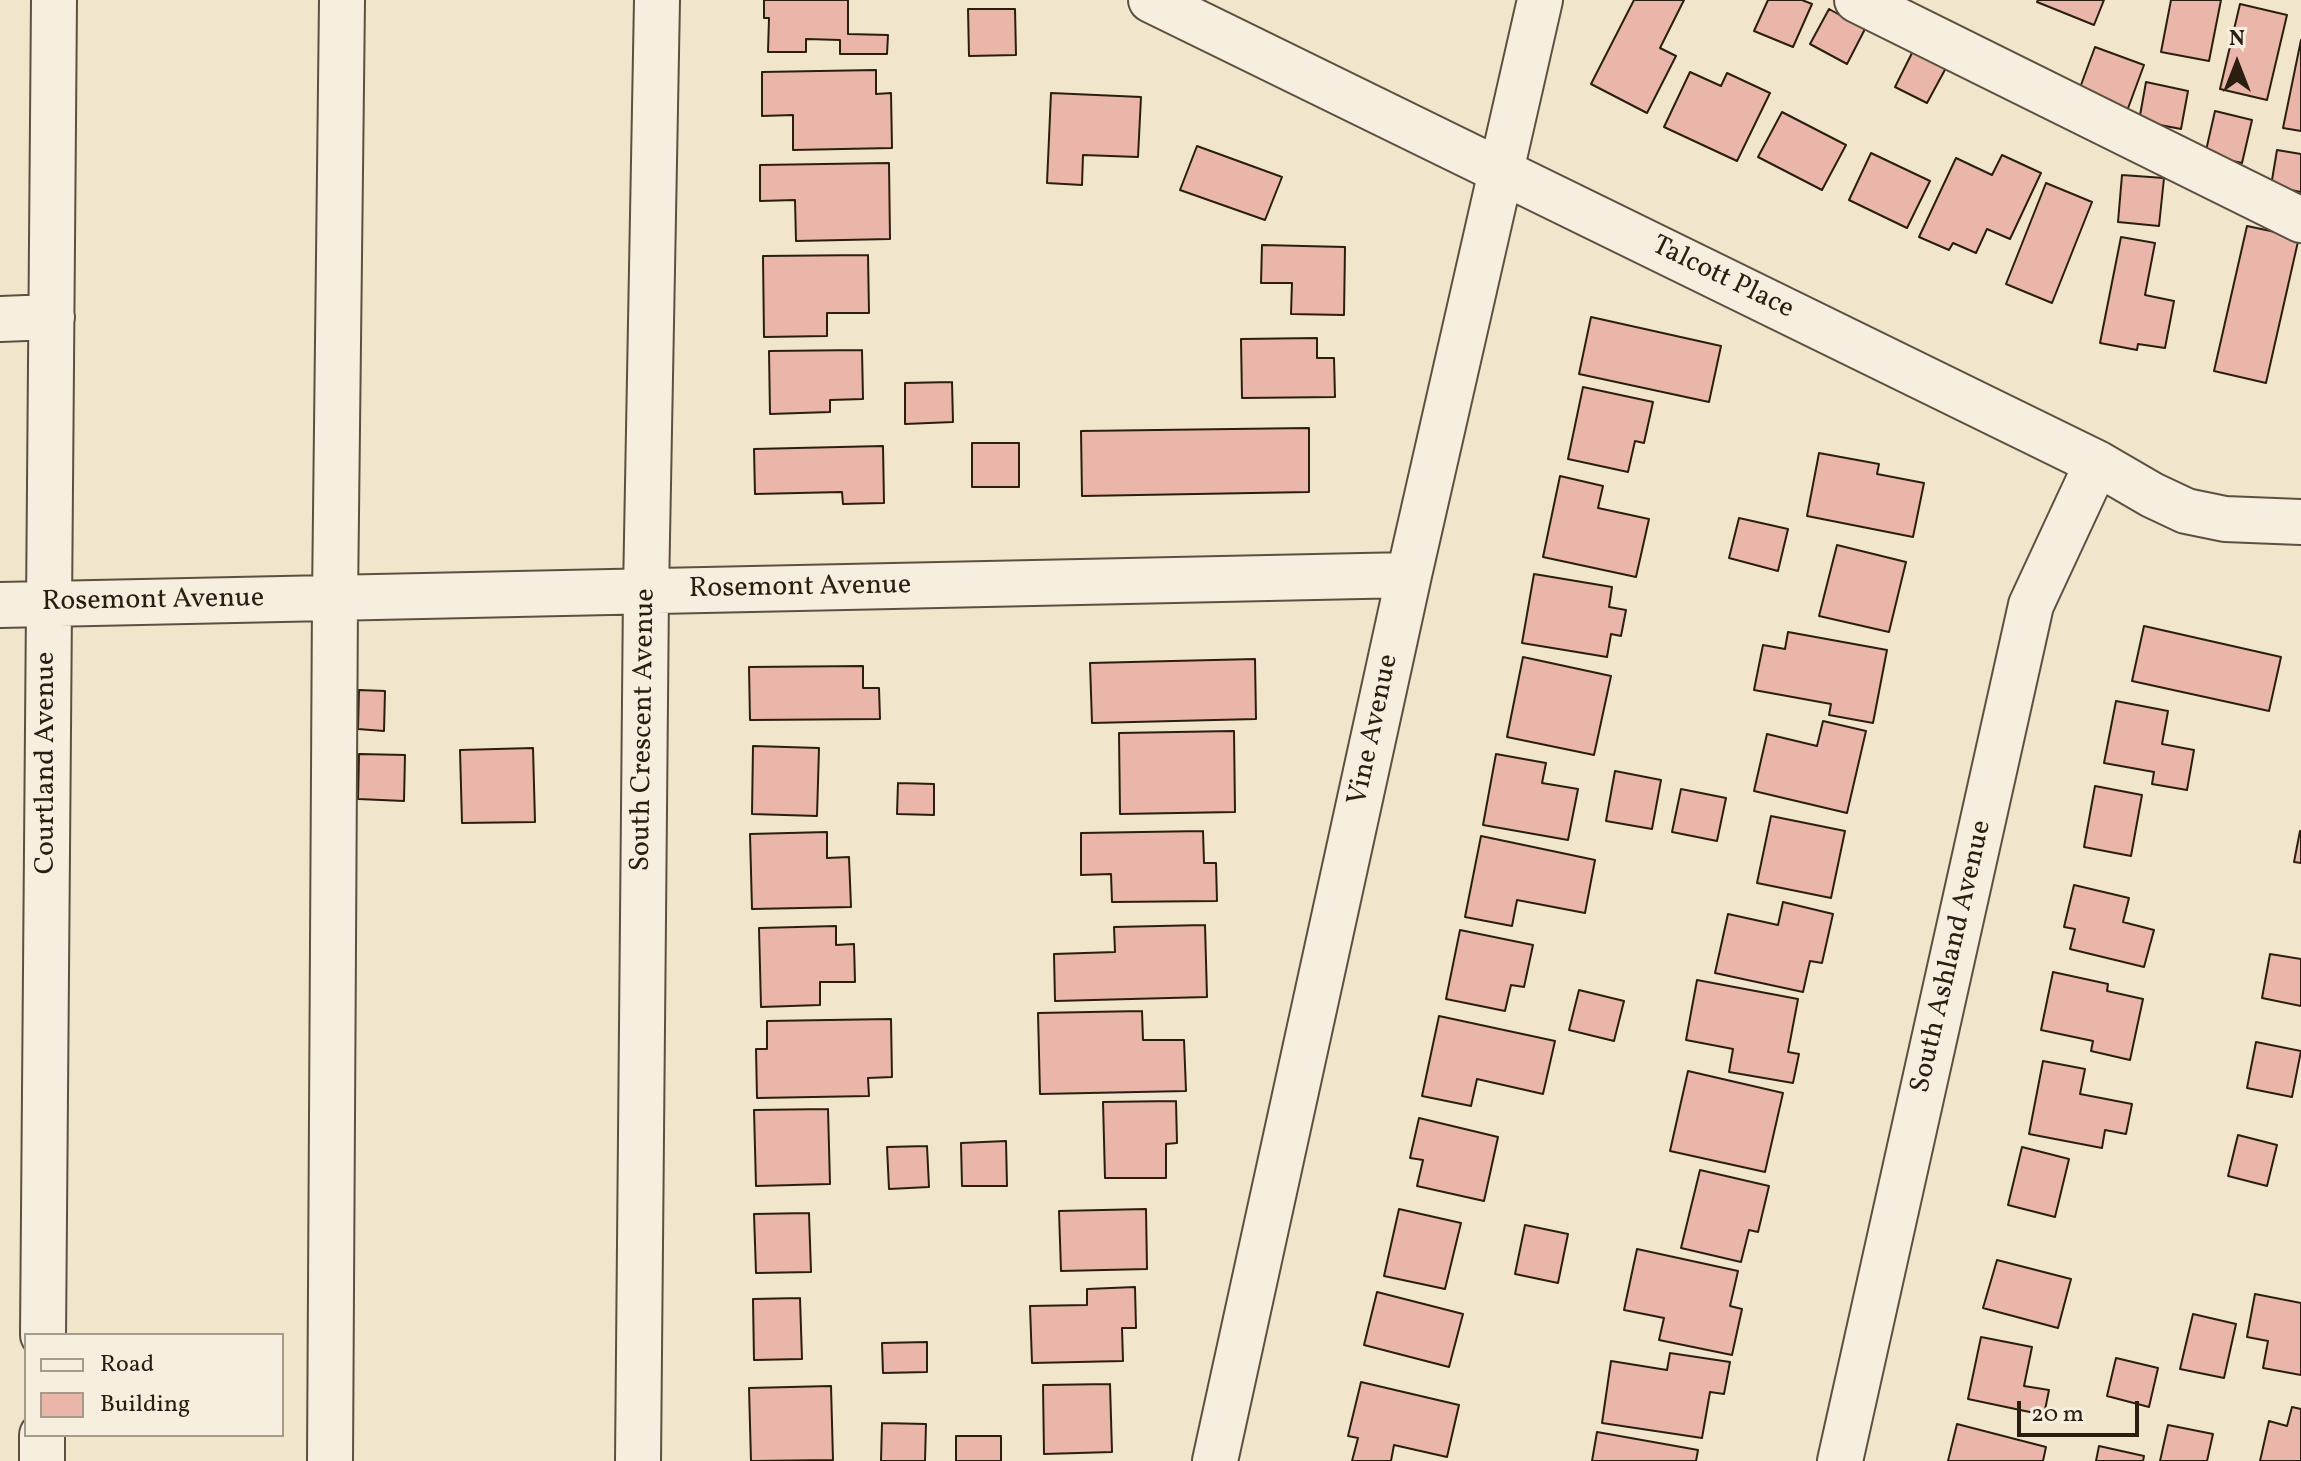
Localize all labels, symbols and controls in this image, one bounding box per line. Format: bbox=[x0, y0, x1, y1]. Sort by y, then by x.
north arrow bbox=[2197, 24, 2277, 104]
text: N bbox=[2229, 24, 2245, 55]
street label: Talcott Place bbox=[1646, 230, 1798, 328]
street label: Rosemont Avenue bbox=[689, 570, 911, 608]
street label: Rosemont Avenue bbox=[42, 583, 264, 621]
street label: South Crescent Avenue bbox=[626, 588, 664, 872]
street label: Vine Avenue bbox=[1343, 651, 1407, 809]
street label: Courtland Avenue bbox=[31, 652, 65, 874]
street label: South Ashland Avenue bbox=[1905, 817, 2001, 1097]
legend bbox=[24, 1333, 284, 1437]
text: Road bbox=[100, 1348, 154, 1382]
scale bar bbox=[2021, 1385, 2143, 1435]
text: Building bbox=[100, 1388, 190, 1422]
text: 20 m bbox=[2031, 1398, 2084, 1432]

